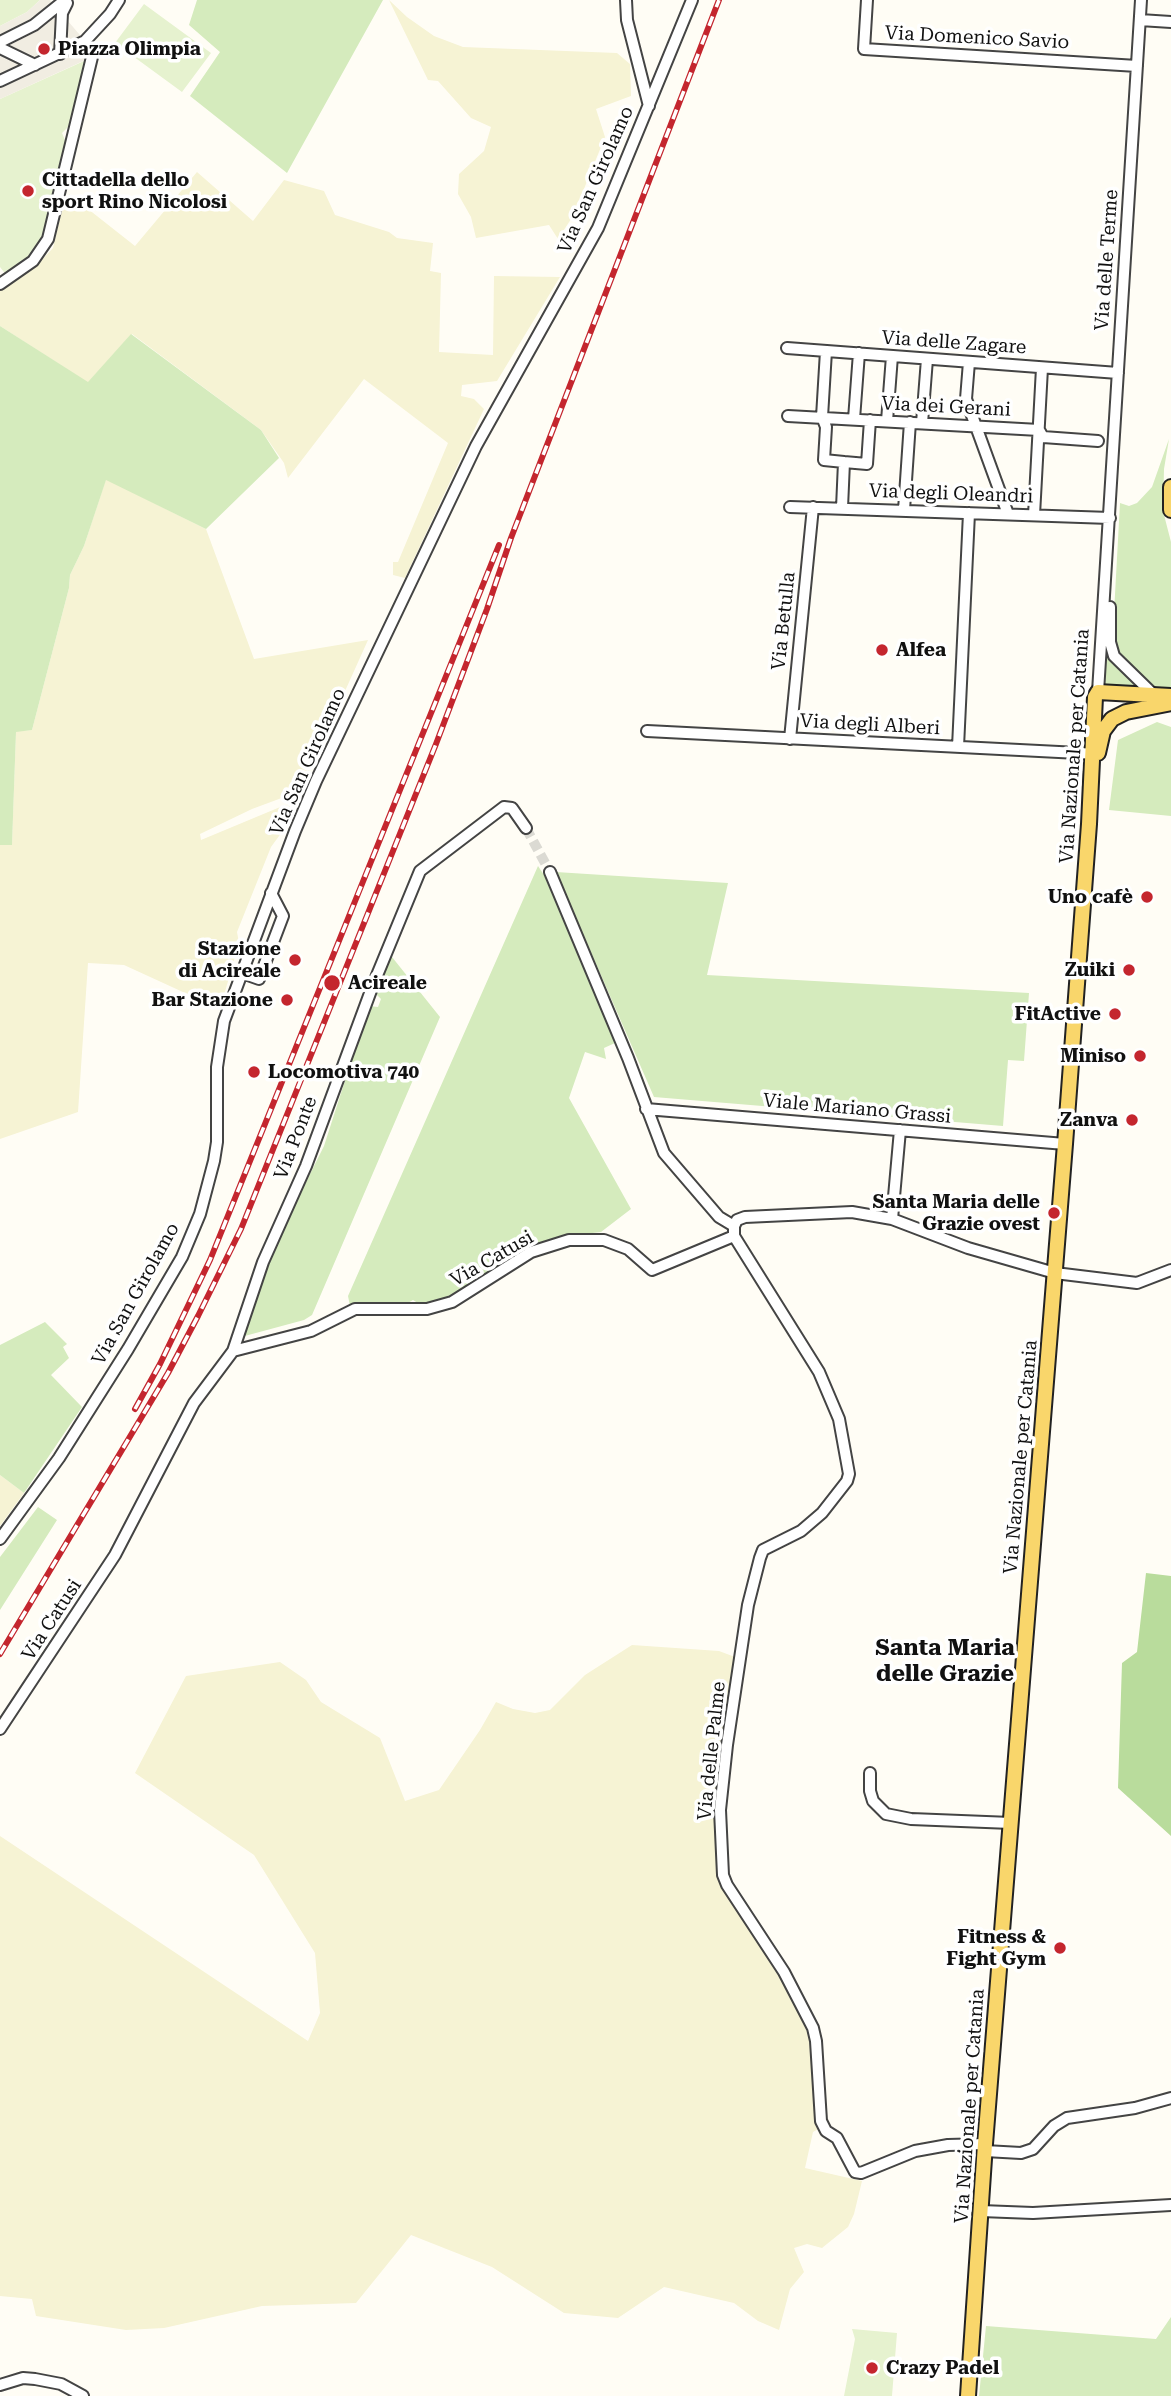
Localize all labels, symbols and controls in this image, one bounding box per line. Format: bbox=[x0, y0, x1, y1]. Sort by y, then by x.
street label: Via Domenico Savio bbox=[884, 22, 1070, 54]
place label: Piazza Olimpia bbox=[58, 38, 201, 60]
marker: Piazza Olimpia bbox=[36, 41, 52, 57]
street label: Via San Girolamo bbox=[553, 103, 639, 257]
place label: Cittadella dello sport Rino Nicolosi bbox=[42, 169, 227, 213]
marker: Cittadella dello sport Rino Nicolosi bbox=[20, 183, 36, 199]
street label: Via delle Terme bbox=[1091, 189, 1123, 331]
street label: Via delle Zagare bbox=[881, 327, 1027, 359]
street label: Via dei Gerani bbox=[881, 392, 1011, 422]
street label: Via degli Oleandri bbox=[868, 480, 1034, 508]
street label: Via Betulla bbox=[768, 571, 800, 671]
street label: Via Nazionale per Catania bbox=[1055, 628, 1095, 864]
place label: Alfea bbox=[896, 639, 946, 661]
marker: Alfea bbox=[874, 642, 890, 658]
street label: Via San Girolamo bbox=[265, 685, 351, 839]
street label: Via degli Alberi bbox=[799, 710, 941, 740]
place label: Uno cafè bbox=[1048, 886, 1133, 908]
marker: Uno cafè bbox=[1139, 889, 1155, 905]
place label: Stazione di Acireale bbox=[178, 938, 281, 982]
marker: Stazione di Acireale bbox=[287, 952, 303, 968]
place label: Zuiki bbox=[1065, 959, 1115, 981]
marker: Zuiki bbox=[1121, 962, 1137, 978]
place label: Acireale bbox=[348, 972, 427, 994]
marker: Acireale bbox=[322, 973, 342, 993]
place label: Bar Stazione bbox=[152, 989, 273, 1011]
marker: Bar Stazione bbox=[279, 992, 295, 1008]
place label: FitActive bbox=[1015, 1003, 1101, 1025]
marker: FitActive bbox=[1107, 1006, 1123, 1022]
place label: Miniso bbox=[1060, 1045, 1126, 1067]
marker: Miniso bbox=[1132, 1048, 1148, 1064]
place label: Locomotiva 740 bbox=[268, 1061, 419, 1083]
marker: Locomotiva 740 bbox=[246, 1064, 262, 1080]
street label: Viale Mariano Grassi bbox=[762, 1089, 952, 1129]
street label: Via Ponte bbox=[270, 1093, 322, 1183]
place label: Zanva bbox=[1060, 1109, 1118, 1131]
marker: Zanva bbox=[1124, 1112, 1140, 1128]
place label: Santa Maria delle Grazie ovest bbox=[872, 1191, 1040, 1235]
marker: Santa Maria delle Grazie ovest bbox=[1046, 1205, 1062, 1221]
street label: Via San Girolamo bbox=[88, 1219, 184, 1369]
street label: Via Catusi bbox=[446, 1226, 538, 1292]
street label: Via Nazionale per Catania bbox=[999, 1339, 1043, 1575]
street label: Via Catusi bbox=[17, 1575, 87, 1665]
district label: Santa Maria delle Grazie bbox=[875, 1634, 1015, 1688]
street label: Via delle Palme bbox=[693, 1680, 731, 1822]
place label: Fitness & Fight Gym bbox=[946, 1926, 1046, 1970]
marker: Fitness & Fight Gym bbox=[1052, 1940, 1068, 1956]
street label: Via Nazionale per Catania bbox=[950, 1988, 990, 2224]
place label: Crazy Padel bbox=[886, 2357, 999, 2379]
marker: Crazy Padel bbox=[864, 2360, 880, 2376]

